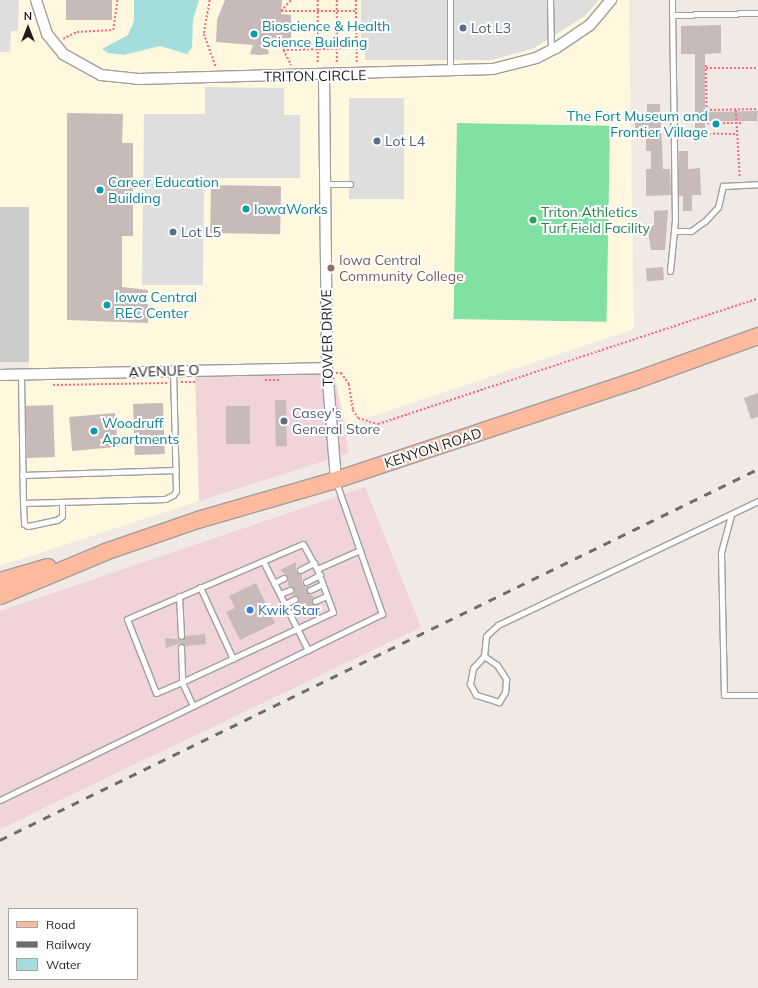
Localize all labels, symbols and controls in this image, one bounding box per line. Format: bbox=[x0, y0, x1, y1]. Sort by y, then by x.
north arrow bbox=[8, 8, 48, 48]
text: N bbox=[24, 9, 32, 23]
place label: Bioscience & Health Science Building bbox=[262, 18, 390, 50]
place label: Lot L3 bbox=[471, 20, 511, 36]
marker: Lot L3 bbox=[458, 23, 468, 33]
marker: Bioscience & Health Science Building bbox=[249, 29, 259, 39]
street label: TRITON CIRCLE bbox=[263, 67, 367, 85]
place label: The Fort Museum and Frontier Village bbox=[567, 108, 708, 140]
marker: The Fort Museum and Frontier Village bbox=[711, 119, 721, 129]
place label: Lot L4 bbox=[385, 133, 425, 149]
marker: Lot L4 bbox=[372, 136, 382, 146]
place label: Career Education Building bbox=[108, 174, 219, 206]
marker: Career Education Building bbox=[95, 185, 105, 195]
place label: IowaWorks bbox=[254, 201, 328, 217]
marker: IowaWorks bbox=[241, 204, 251, 214]
place label: Triton Athletics Turf Field Facility bbox=[541, 204, 650, 236]
marker: Triton Athletics Turf Field Facility bbox=[528, 215, 538, 225]
place label: Lot L5 bbox=[181, 224, 221, 240]
marker: Lot L5 bbox=[168, 227, 178, 237]
place label: Iowa Central Community College bbox=[339, 252, 464, 284]
marker: Iowa Central Community College bbox=[326, 263, 336, 273]
place label: Iowa Central REC Center bbox=[115, 289, 197, 322]
street label: TOWER DRIVE bbox=[318, 289, 336, 387]
marker: Iowa Central REC Center bbox=[102, 300, 112, 310]
street label: AVENUE O bbox=[128, 361, 200, 381]
place label: Casey's General Store bbox=[292, 405, 380, 438]
place label: Woodruff Apartments bbox=[102, 415, 179, 448]
marker: Casey's General Store bbox=[279, 416, 289, 426]
street label: KENYON ROAD bbox=[382, 424, 484, 472]
marker: Woodruff Apartments bbox=[89, 426, 99, 436]
place label: Kwik Star bbox=[258, 602, 320, 618]
marker: Kwik Star bbox=[245, 605, 255, 615]
legend bbox=[8, 908, 138, 980]
text: Road bbox=[46, 917, 75, 932]
text: Railway bbox=[46, 937, 91, 952]
text: Water bbox=[46, 957, 81, 972]

